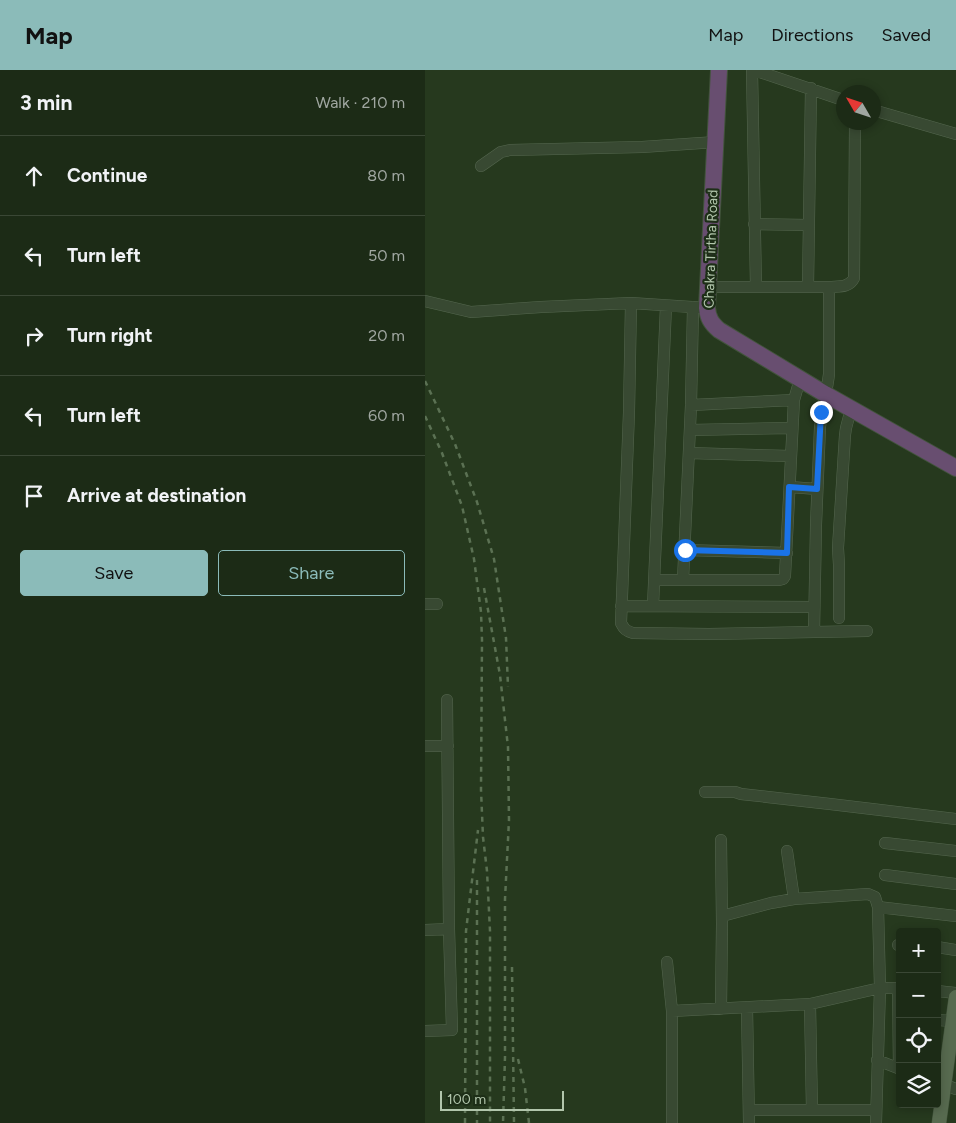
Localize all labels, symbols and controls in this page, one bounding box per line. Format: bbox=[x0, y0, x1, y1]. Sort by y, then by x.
text: Map bbox=[25, 21, 73, 50]
text: Map bbox=[708, 24, 743, 46]
text: Directions bbox=[771, 24, 853, 46]
text: Saved bbox=[881, 24, 931, 46]
north arrow bbox=[836, 85, 881, 130]
text: 3 min bbox=[20, 90, 72, 115]
text: Walk · 210 m bbox=[316, 93, 405, 112]
icon: ahead bbox=[20, 162, 48, 190]
text: Continue bbox=[67, 164, 147, 187]
text: 80 m bbox=[367, 166, 405, 185]
street label: Chakra Tirtha Road bbox=[700, 189, 722, 309]
icon: left bbox=[20, 242, 48, 270]
text: Turn left bbox=[67, 244, 141, 267]
text: 50 m bbox=[368, 246, 405, 265]
icon: right bbox=[20, 322, 48, 350]
text: Turn right bbox=[67, 324, 153, 347]
text: 20 m bbox=[368, 326, 405, 345]
route end bbox=[810, 401, 833, 424]
icon: left bbox=[20, 402, 48, 430]
text: Turn left bbox=[67, 404, 141, 427]
text: 60 m bbox=[368, 406, 405, 425]
icon: arrive bbox=[20, 482, 48, 510]
text: Arrive at destination bbox=[67, 484, 246, 507]
route start bbox=[674, 539, 697, 562]
button: Save bbox=[20, 550, 208, 596]
button: Share bbox=[218, 550, 405, 596]
map controls bbox=[896, 928, 941, 1108]
button: + bbox=[896, 928, 941, 973]
button: − bbox=[896, 973, 941, 1018]
button: locate bbox=[896, 1018, 941, 1063]
button: layers bbox=[896, 1063, 941, 1108]
scale bar bbox=[440, 1088, 564, 1111]
text: 100 m bbox=[447, 1091, 486, 1108]

